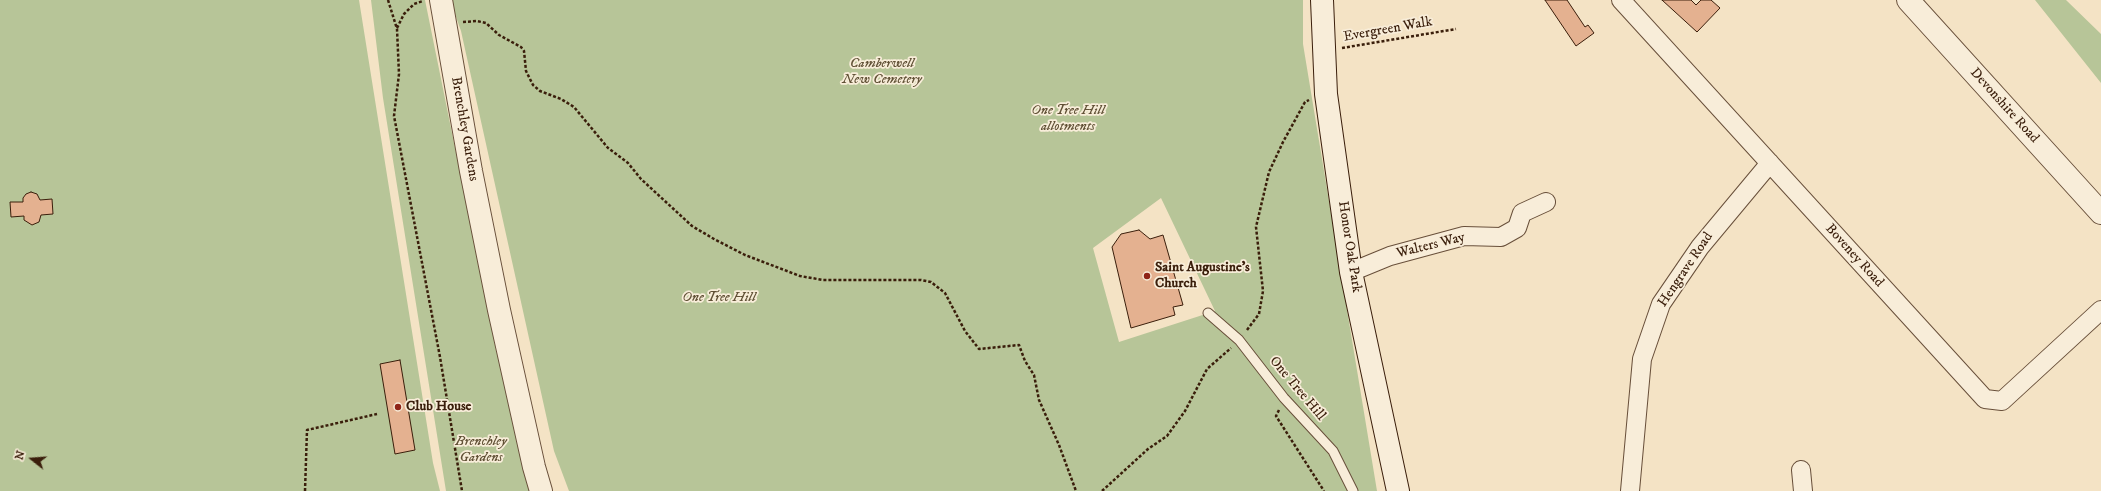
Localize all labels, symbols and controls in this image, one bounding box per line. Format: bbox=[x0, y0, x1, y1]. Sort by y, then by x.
street label: Evergreen Walk bbox=[1342, 14, 1434, 46]
park label: Camberwell New Cemetery bbox=[842, 56, 922, 88]
street label: Devonshire Road bbox=[1966, 65, 2042, 147]
street label: Brenchley Gardens bbox=[447, 75, 481, 183]
park label: One Tree Hill allotments bbox=[1031, 103, 1105, 136]
street label: Honor Oak Park bbox=[1333, 200, 1365, 294]
street label: Boveney Road bbox=[1821, 221, 1887, 291]
street label: Walters Way bbox=[1395, 229, 1467, 263]
street label: Hengrave Road bbox=[1655, 229, 1717, 311]
place label: Saint Augustine's Church bbox=[1155, 260, 1250, 292]
marker: Saint Augustine's Church bbox=[1142, 271, 1152, 281]
park label: One Tree Hill bbox=[682, 290, 756, 306]
street label: One Tree Hill bbox=[1265, 353, 1329, 425]
place label: Club House bbox=[406, 399, 471, 415]
marker: Club House bbox=[393, 402, 403, 412]
park label: Brenchley Gardens bbox=[455, 434, 507, 466]
north arrow bbox=[12, 439, 52, 479]
text: N bbox=[13, 449, 29, 462]

